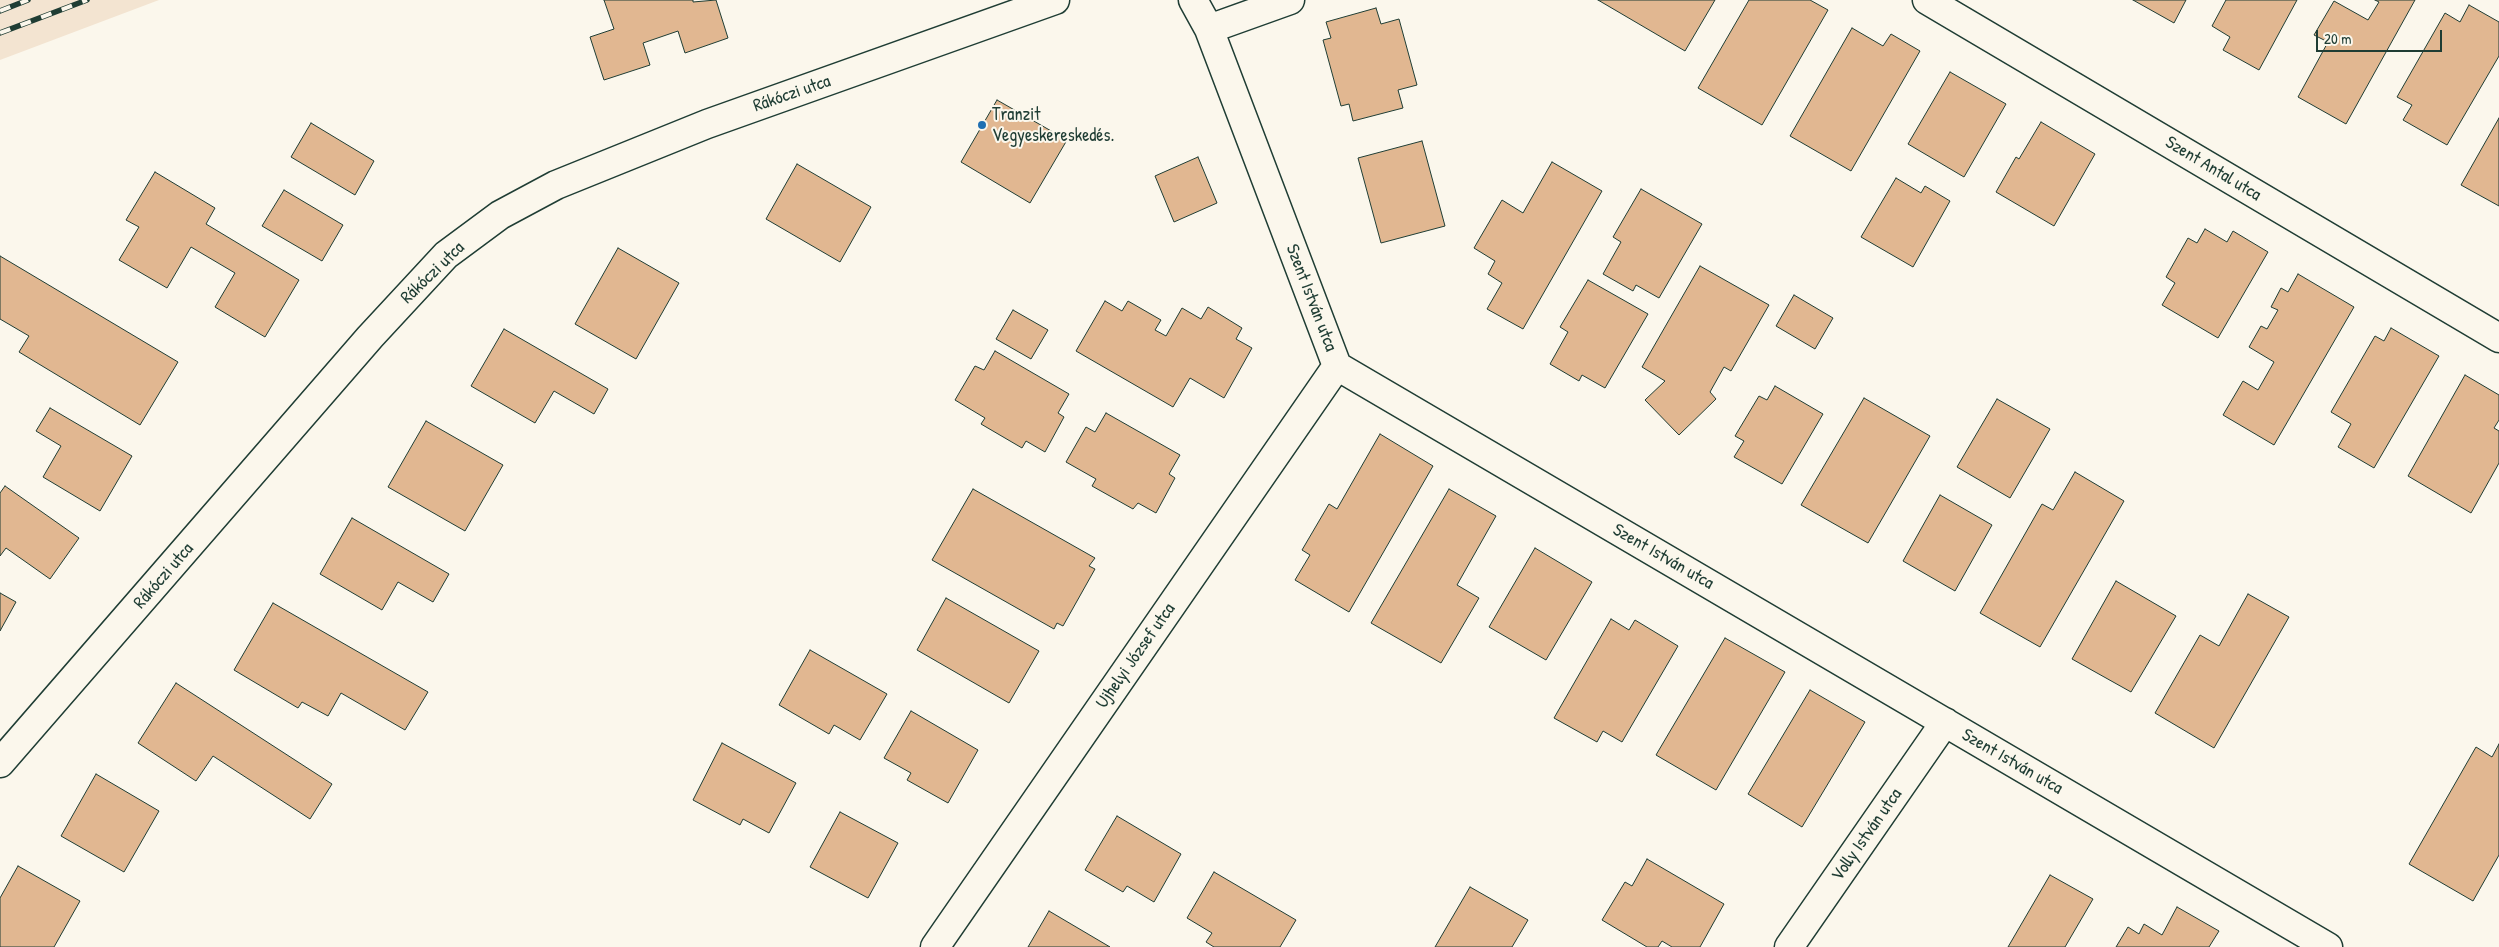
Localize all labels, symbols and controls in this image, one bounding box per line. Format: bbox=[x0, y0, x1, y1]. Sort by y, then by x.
scale bar bbox=[2319, 20, 2445, 52]
text: 20 m bbox=[2324, 28, 2351, 49]
street label: Rákóczi utca bbox=[751, 71, 833, 117]
place label: Tranzit Vegyeskereskedés. bbox=[992, 104, 1114, 146]
marker: Tranzit Vegyeskereskedés. bbox=[976, 119, 988, 131]
street label: Szent Antal utca bbox=[2161, 132, 2265, 206]
street label: Rákóczi utca bbox=[397, 237, 469, 309]
street label: Szent István utca bbox=[1281, 241, 1341, 355]
street label: Szent István utca bbox=[1609, 519, 1717, 595]
street label: Rákóczi utca bbox=[130, 539, 198, 613]
street label: Ujhelyi József utca bbox=[1092, 599, 1180, 713]
street label: Szent István utca bbox=[1958, 724, 2066, 800]
street label: Volly István utca bbox=[1827, 784, 1907, 886]

